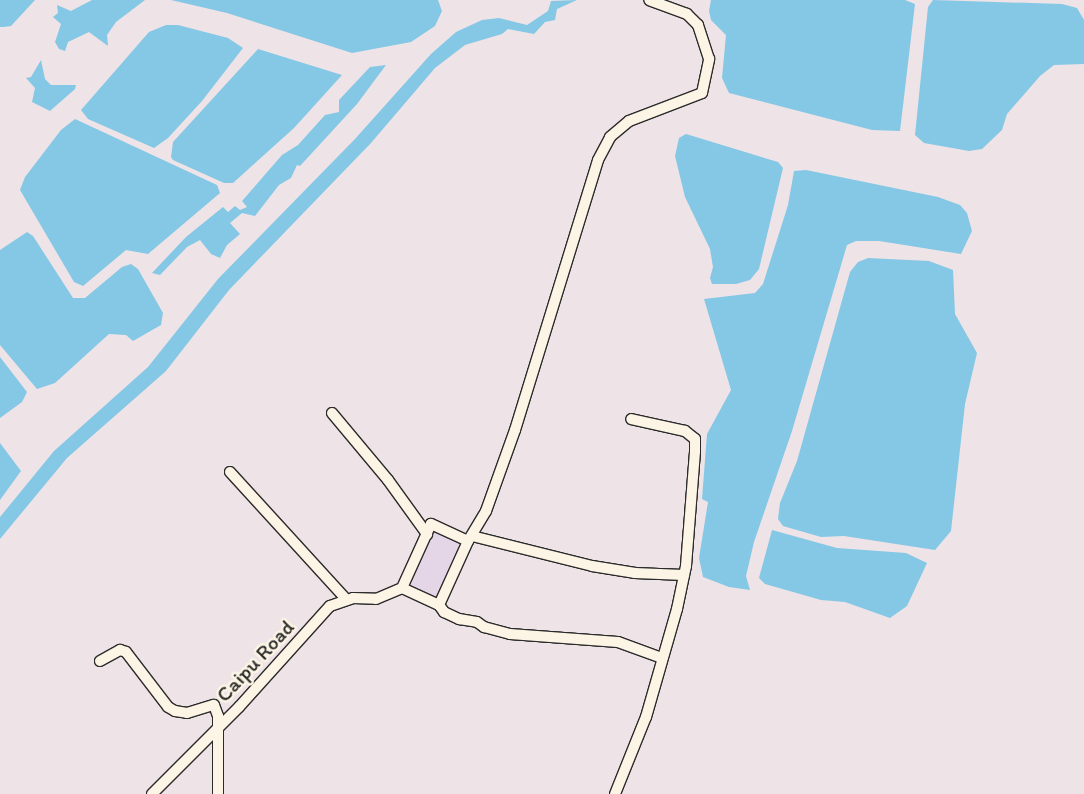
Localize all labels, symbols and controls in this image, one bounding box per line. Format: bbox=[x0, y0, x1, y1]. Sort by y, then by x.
street label: Caipu Road bbox=[211, 615, 299, 707]

